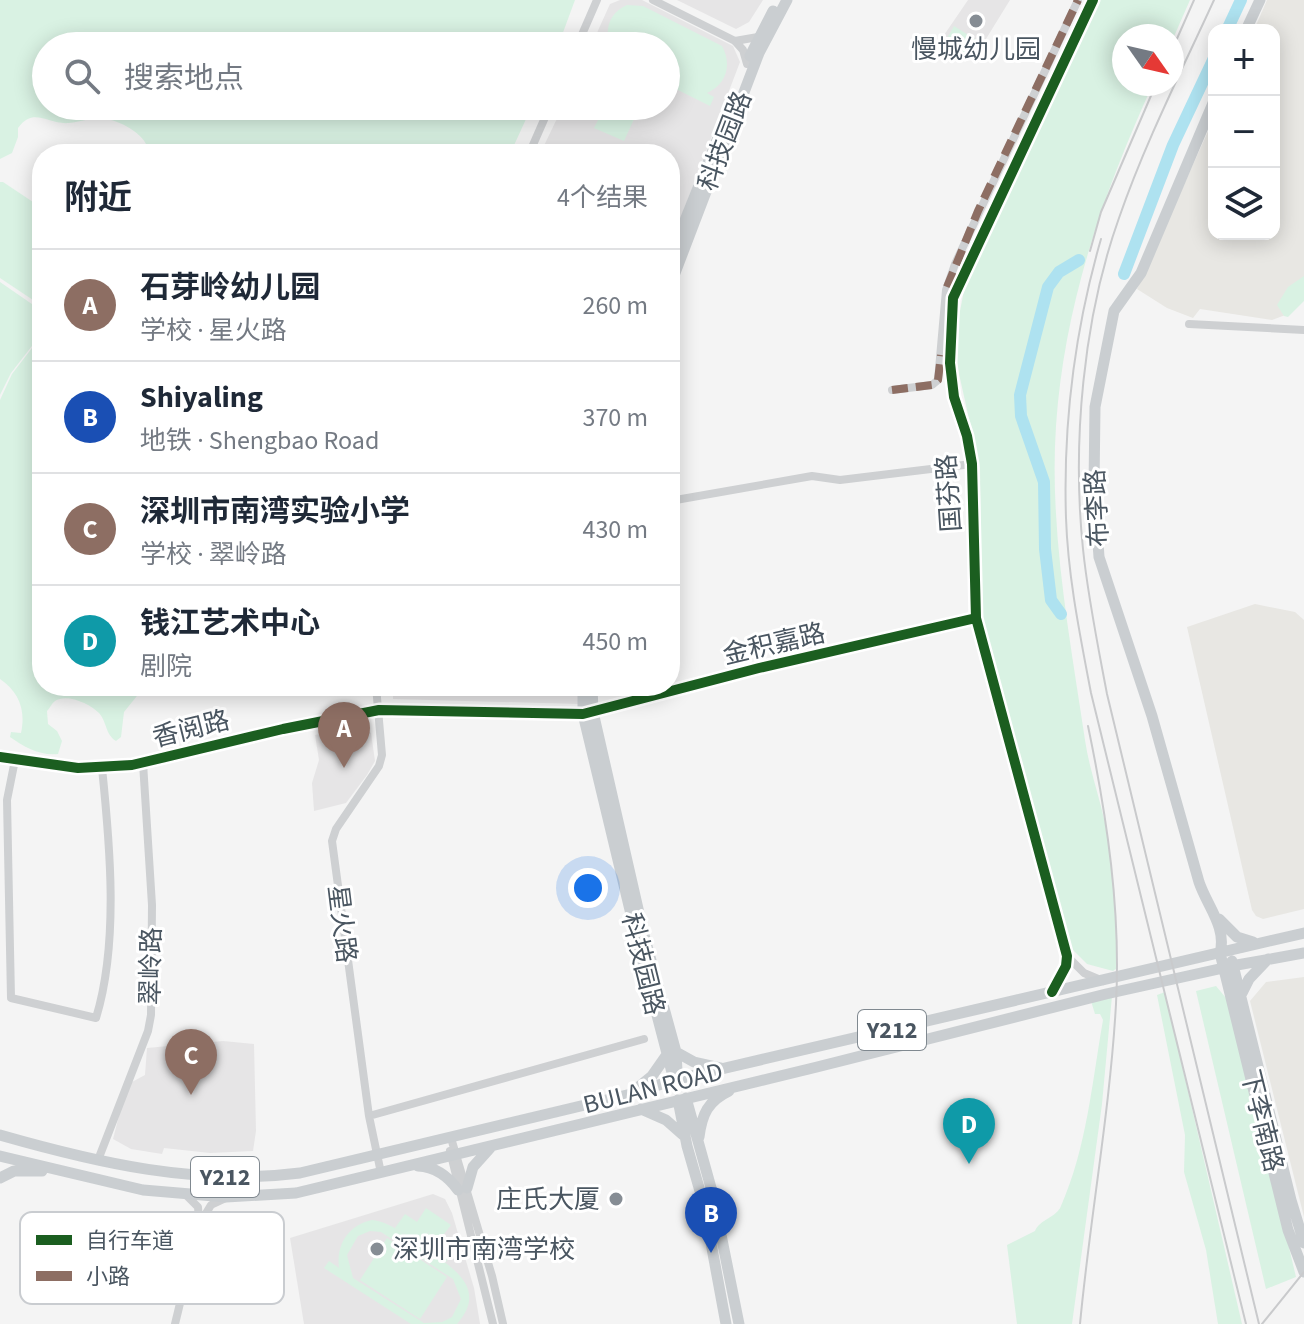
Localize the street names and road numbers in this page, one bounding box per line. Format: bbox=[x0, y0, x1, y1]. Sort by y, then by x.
street label: 科技园路 bbox=[689, 86, 761, 196]
street label: 国芬路 bbox=[928, 453, 970, 533]
street label: 布李路 bbox=[1076, 468, 1118, 548]
street label: 金积嘉路 bbox=[719, 614, 829, 674]
street label: 香阅路 bbox=[149, 702, 233, 756]
street label: 星火路 bbox=[319, 883, 365, 965]
street label: 科技园路 bbox=[612, 909, 674, 1019]
street label: 翠岭路 bbox=[132, 927, 170, 1005]
road number: Y212 bbox=[858, 1010, 926, 1050]
street label: BULAN ROAD bbox=[579, 1053, 727, 1123]
street label: 下李南路 bbox=[1231, 1066, 1293, 1176]
road number: Y212 bbox=[191, 1157, 259, 1197]

